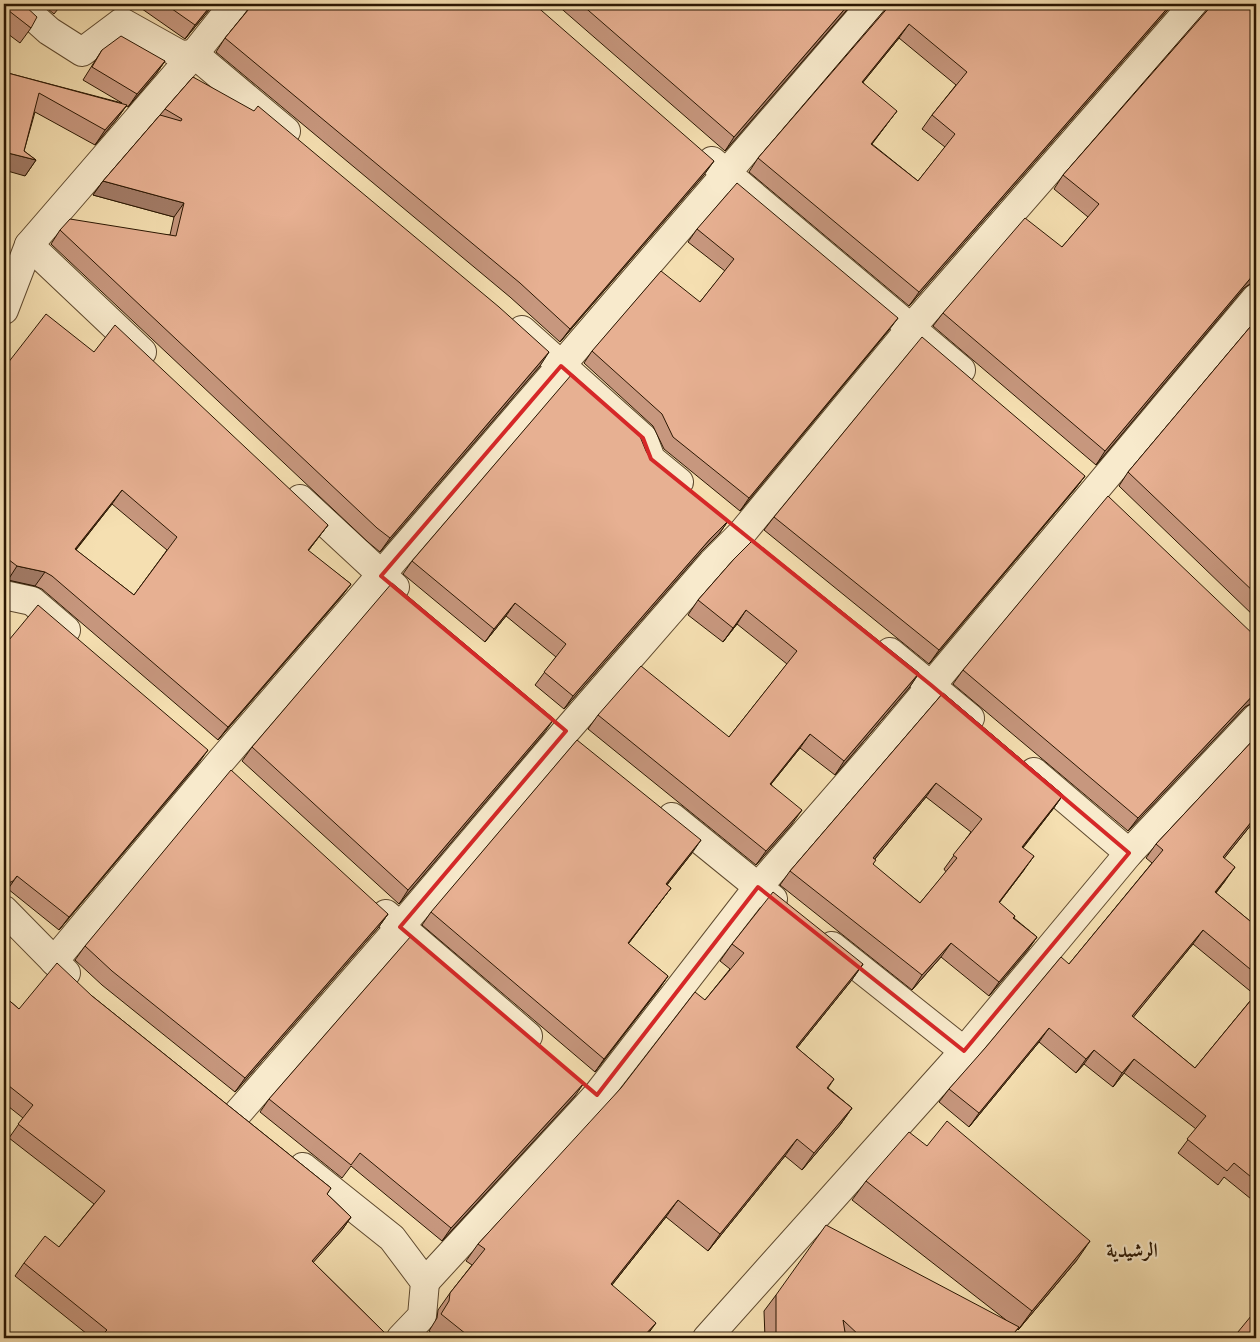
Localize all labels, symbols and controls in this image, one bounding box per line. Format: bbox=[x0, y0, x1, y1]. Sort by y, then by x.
district label: الرشيدية bbox=[1106, 1237, 1158, 1264]

